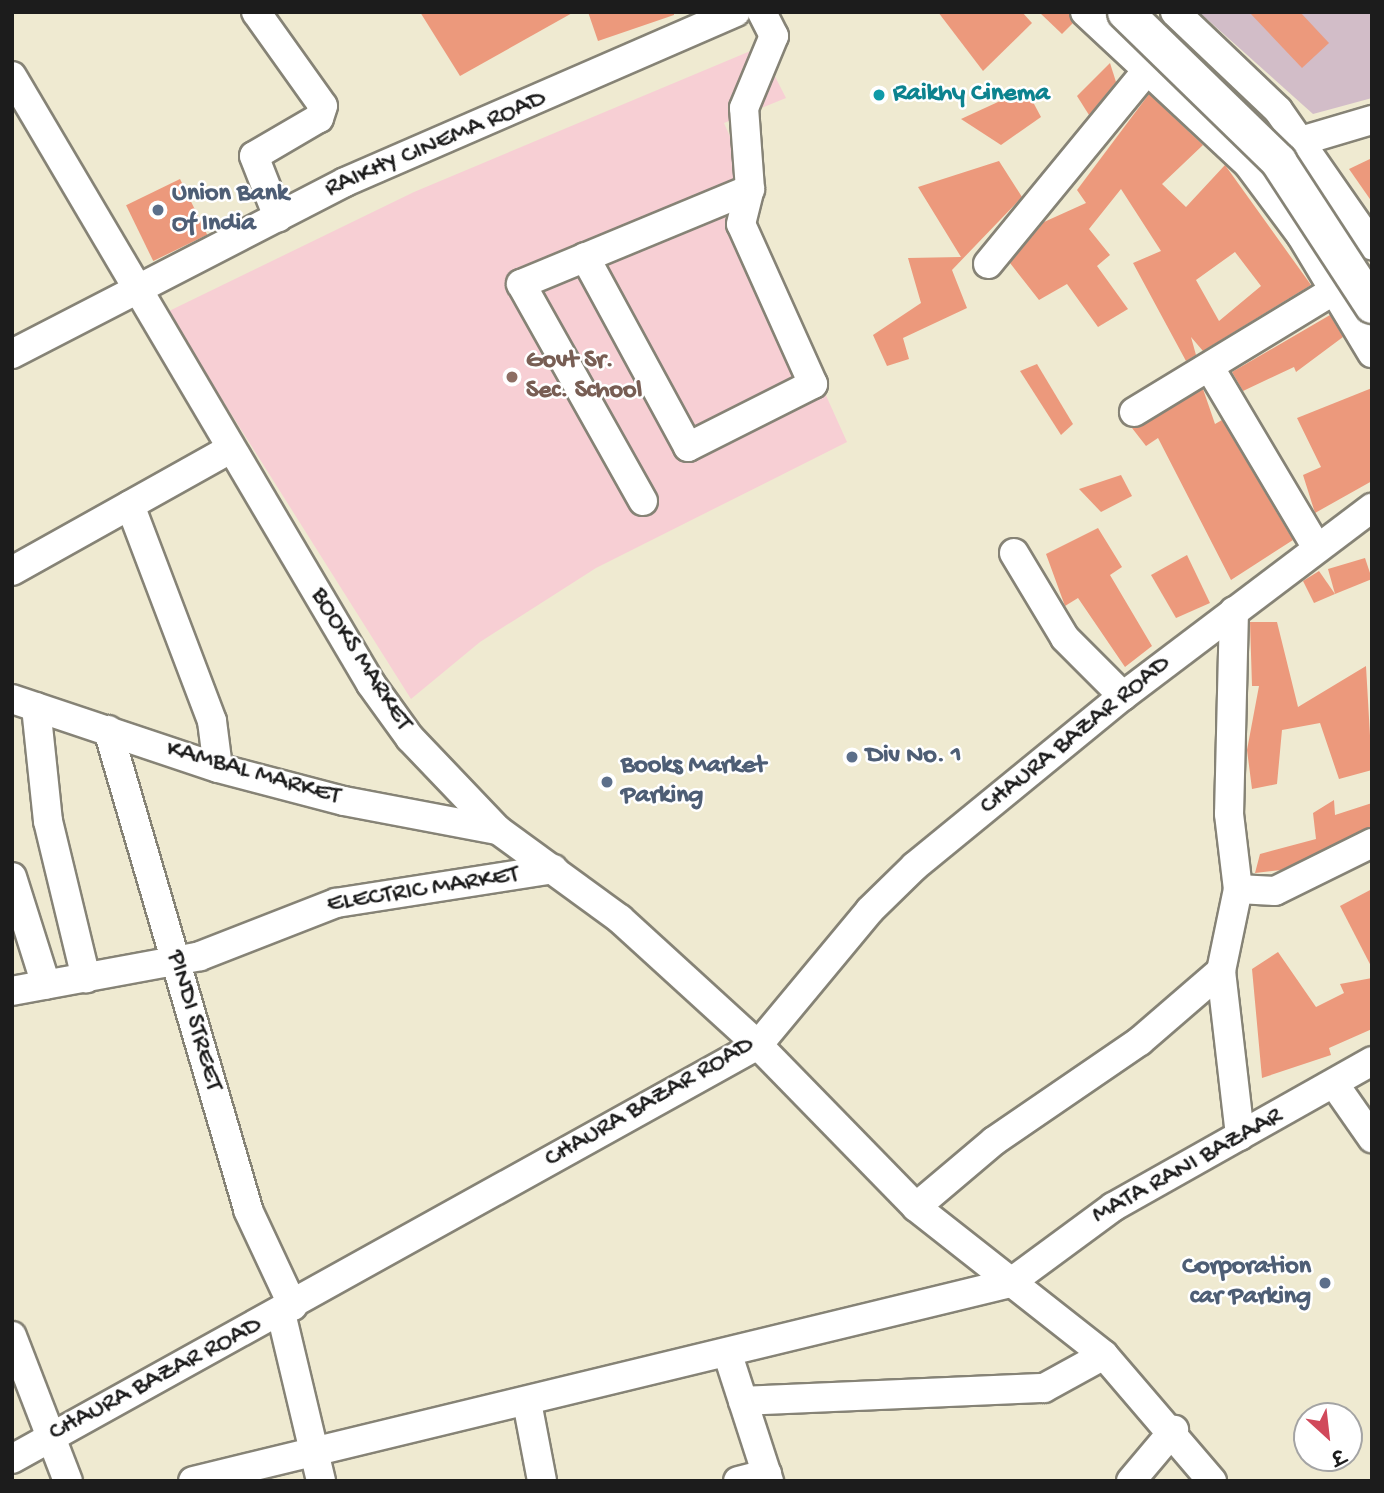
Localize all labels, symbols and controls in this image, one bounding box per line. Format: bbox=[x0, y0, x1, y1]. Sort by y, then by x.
place label: Raikhy Cinema bbox=[893, 79, 1050, 111]
street label: RAIKHY CINEMA ROAD bbox=[321, 84, 551, 206]
marker: Raikhy Cinema bbox=[871, 87, 887, 103]
place label: Union Bank Of India bbox=[172, 179, 289, 241]
marker: Union Bank Of India bbox=[150, 202, 166, 218]
place label: Govt Sr. Sec. School bbox=[526, 346, 642, 408]
marker: Govt Sr. Sec. School bbox=[504, 369, 520, 385]
street label: BOOKS MARKET bbox=[302, 582, 418, 738]
street label: CHAURA BAZAR ROAD bbox=[974, 649, 1178, 823]
street label: KAMBAL MARKET bbox=[162, 734, 344, 814]
place label: Div No. 1 bbox=[866, 741, 961, 773]
marker: Div No. 1 bbox=[844, 749, 860, 765]
place label: Books Market Parking bbox=[621, 751, 766, 812]
marker: Books Market Parking bbox=[599, 774, 615, 790]
street label: ELECTRIC MARKET bbox=[325, 860, 521, 922]
street label: PINDI STREET bbox=[158, 947, 228, 1095]
street label: CHAURA BAZAR ROAD bbox=[540, 1030, 760, 1176]
street label: MATA RANI BAZAAR bbox=[1087, 1102, 1289, 1232]
place label: Corporation car Parking bbox=[1182, 1252, 1311, 1314]
marker: Corporation car Parking bbox=[1317, 1275, 1333, 1291]
street label: CHAURA BAZAR ROAD bbox=[44, 1311, 268, 1449]
north arrow bbox=[1293, 1402, 1363, 1472]
text: उ bbox=[1326, 1441, 1348, 1467]

